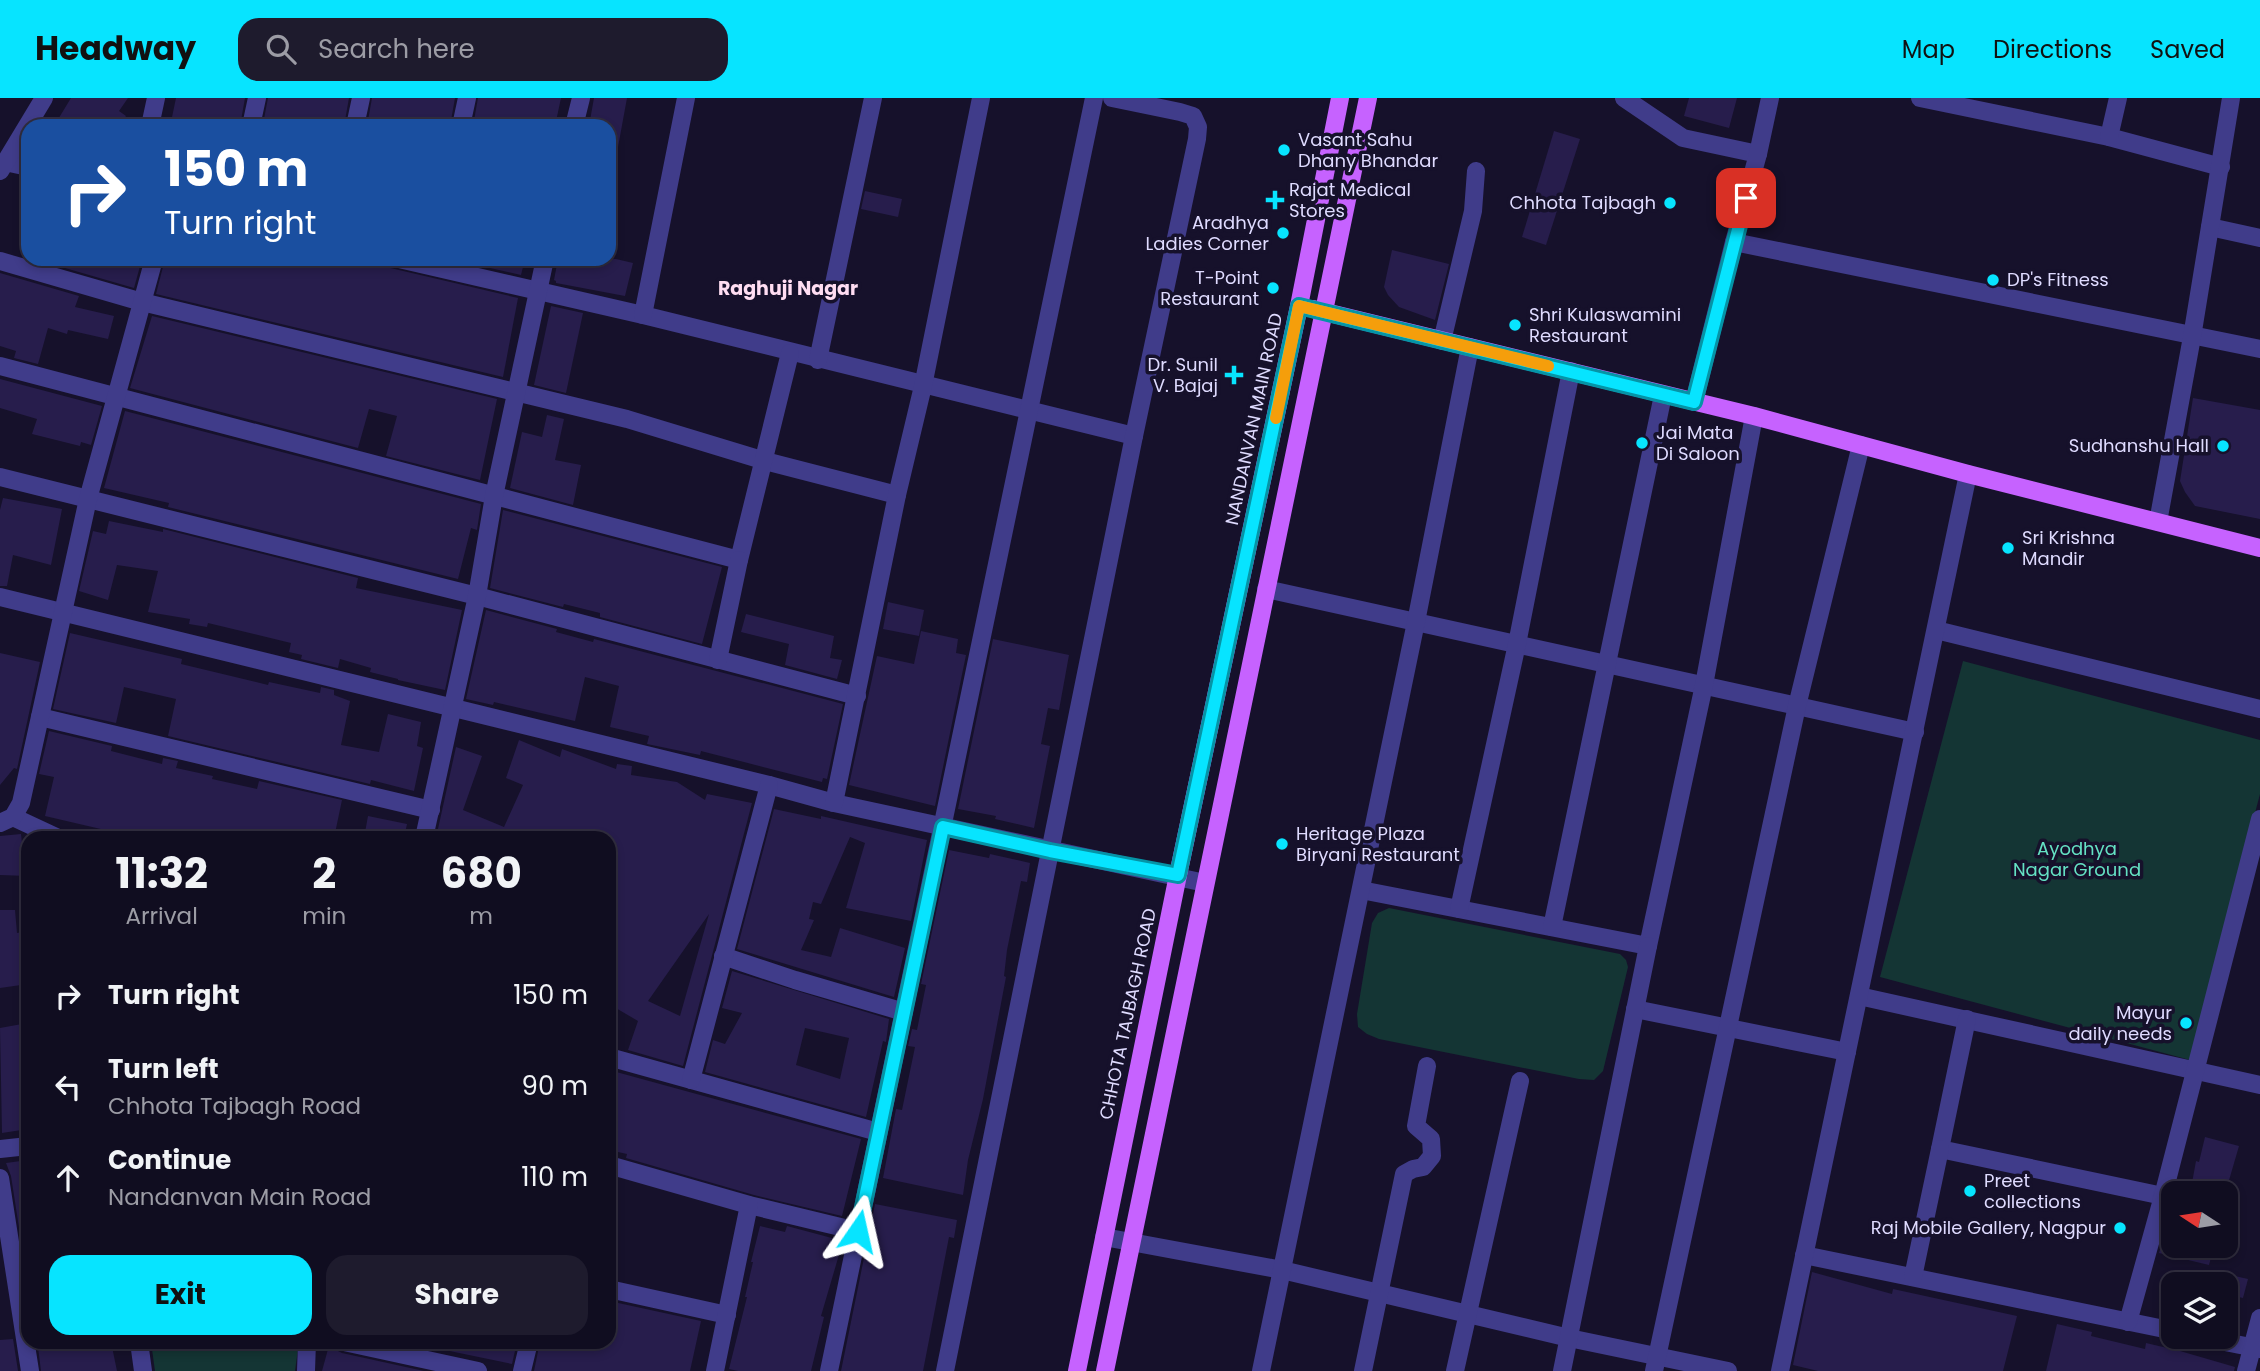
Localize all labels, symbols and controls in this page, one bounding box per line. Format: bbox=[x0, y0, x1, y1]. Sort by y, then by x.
search box bbox=[238, 18, 728, 81]
text: Headway bbox=[35, 25, 196, 72]
icon: search bbox=[262, 30, 300, 68]
text: Search here bbox=[318, 31, 475, 67]
text: Map bbox=[1902, 33, 1955, 66]
text: Directions bbox=[1993, 33, 2112, 66]
text: Saved bbox=[2150, 33, 2225, 66]
place label: Vasant Sahu Dhany Bhandar bbox=[1298, 127, 1438, 173]
text: 150 m bbox=[164, 135, 309, 203]
marker: Vasant Sahu Dhany Bhandar bbox=[1276, 142, 1292, 158]
icon: right bbox=[49, 147, 140, 238]
pin bbox=[1716, 168, 1776, 228]
place label: Rajat Medical Stores bbox=[1289, 177, 1411, 223]
icon: arrive bbox=[1727, 179, 1765, 217]
place label: Chhota Tajbagh bbox=[1510, 190, 1656, 215]
marker: Rajat Medical Stores bbox=[1267, 192, 1283, 208]
marker: Chhota Tajbagh bbox=[1662, 195, 1678, 211]
text: Turn right bbox=[164, 200, 316, 245]
place label: Aradhya Ladies Corner bbox=[1146, 210, 1269, 256]
marker: Aradhya Ladies Corner bbox=[1275, 225, 1291, 241]
place label: T-Point Restaurant bbox=[1160, 265, 1259, 311]
place label: DP's Fitness bbox=[2007, 267, 2109, 292]
marker: DP's Fitness bbox=[1985, 272, 2001, 288]
district label: Raghuji Nagar bbox=[718, 275, 858, 302]
marker: T-Point Restaurant bbox=[1265, 280, 1281, 296]
place label: Shri Kulaswamini Restaurant bbox=[1529, 302, 1681, 348]
street label: NANDANVAN MAIN ROAD bbox=[1219, 311, 1288, 527]
marker: Shri Kulaswamini Restaurant bbox=[1507, 317, 1523, 333]
place label: Dr. Sunil V. Bajaj bbox=[1148, 352, 1218, 398]
marker: Dr. Sunil V. Bajaj bbox=[1224, 365, 1244, 385]
place label: Jai Mata Di Saloon bbox=[1656, 420, 1740, 466]
place label: Sudhanshu Hall bbox=[2069, 433, 2209, 458]
marker: Jai Mata Di Saloon bbox=[1634, 435, 1650, 451]
marker: Sudhanshu Hall bbox=[2215, 438, 2231, 454]
place label: Sri Krishna Mandir bbox=[2022, 525, 2115, 571]
marker: Sri Krishna Mandir bbox=[2000, 540, 2016, 556]
place label: Heritage Plaza Biryani Restaurant bbox=[1296, 821, 1460, 867]
marker: Heritage Plaza Biryani Restaurant bbox=[1274, 836, 1290, 852]
park label: Ayodhya Nagar Ground bbox=[2013, 836, 2141, 882]
text: 11:32 bbox=[115, 844, 208, 903]
text: 2 bbox=[312, 844, 336, 903]
text: 680 bbox=[440, 844, 522, 903]
text: Arrival bbox=[125, 900, 198, 932]
text: min bbox=[302, 900, 346, 932]
text: m bbox=[469, 900, 493, 932]
street label: CHHOTA TAJBAGH ROAD bbox=[1093, 906, 1162, 1122]
icon: right bbox=[49, 977, 87, 1015]
text: Turn right bbox=[108, 977, 240, 1013]
text: 150 m bbox=[513, 977, 588, 1013]
place label: Mayur daily needs bbox=[2068, 1000, 2172, 1046]
marker: Mayur daily needs bbox=[2178, 1015, 2194, 1031]
text: Turn left bbox=[108, 1051, 219, 1087]
icon: left bbox=[49, 1068, 87, 1106]
text: 90 m bbox=[522, 1068, 588, 1104]
text: Chhota Tajbagh Road bbox=[108, 1090, 361, 1122]
text: Continue bbox=[108, 1142, 231, 1178]
icon: ahead bbox=[49, 1159, 87, 1197]
text: 110 m bbox=[521, 1159, 588, 1195]
place label: Preet collections bbox=[1984, 1168, 2081, 1214]
text: Nandanvan Main Road bbox=[108, 1181, 371, 1213]
north arrow bbox=[2161, 1181, 2238, 1258]
map controls bbox=[2161, 1181, 2238, 1349]
marker: Preet collections bbox=[1962, 1183, 1978, 1199]
position arrow bbox=[821, 1194, 895, 1268]
place label: Raj Mobile Gallery, Nagpur bbox=[1871, 1215, 2106, 1240]
marker: Raj Mobile Gallery, Nagpur bbox=[2112, 1220, 2128, 1236]
button: Exit bbox=[49, 1255, 312, 1335]
button: Share bbox=[326, 1255, 588, 1335]
button: layers bbox=[2161, 1272, 2238, 1349]

